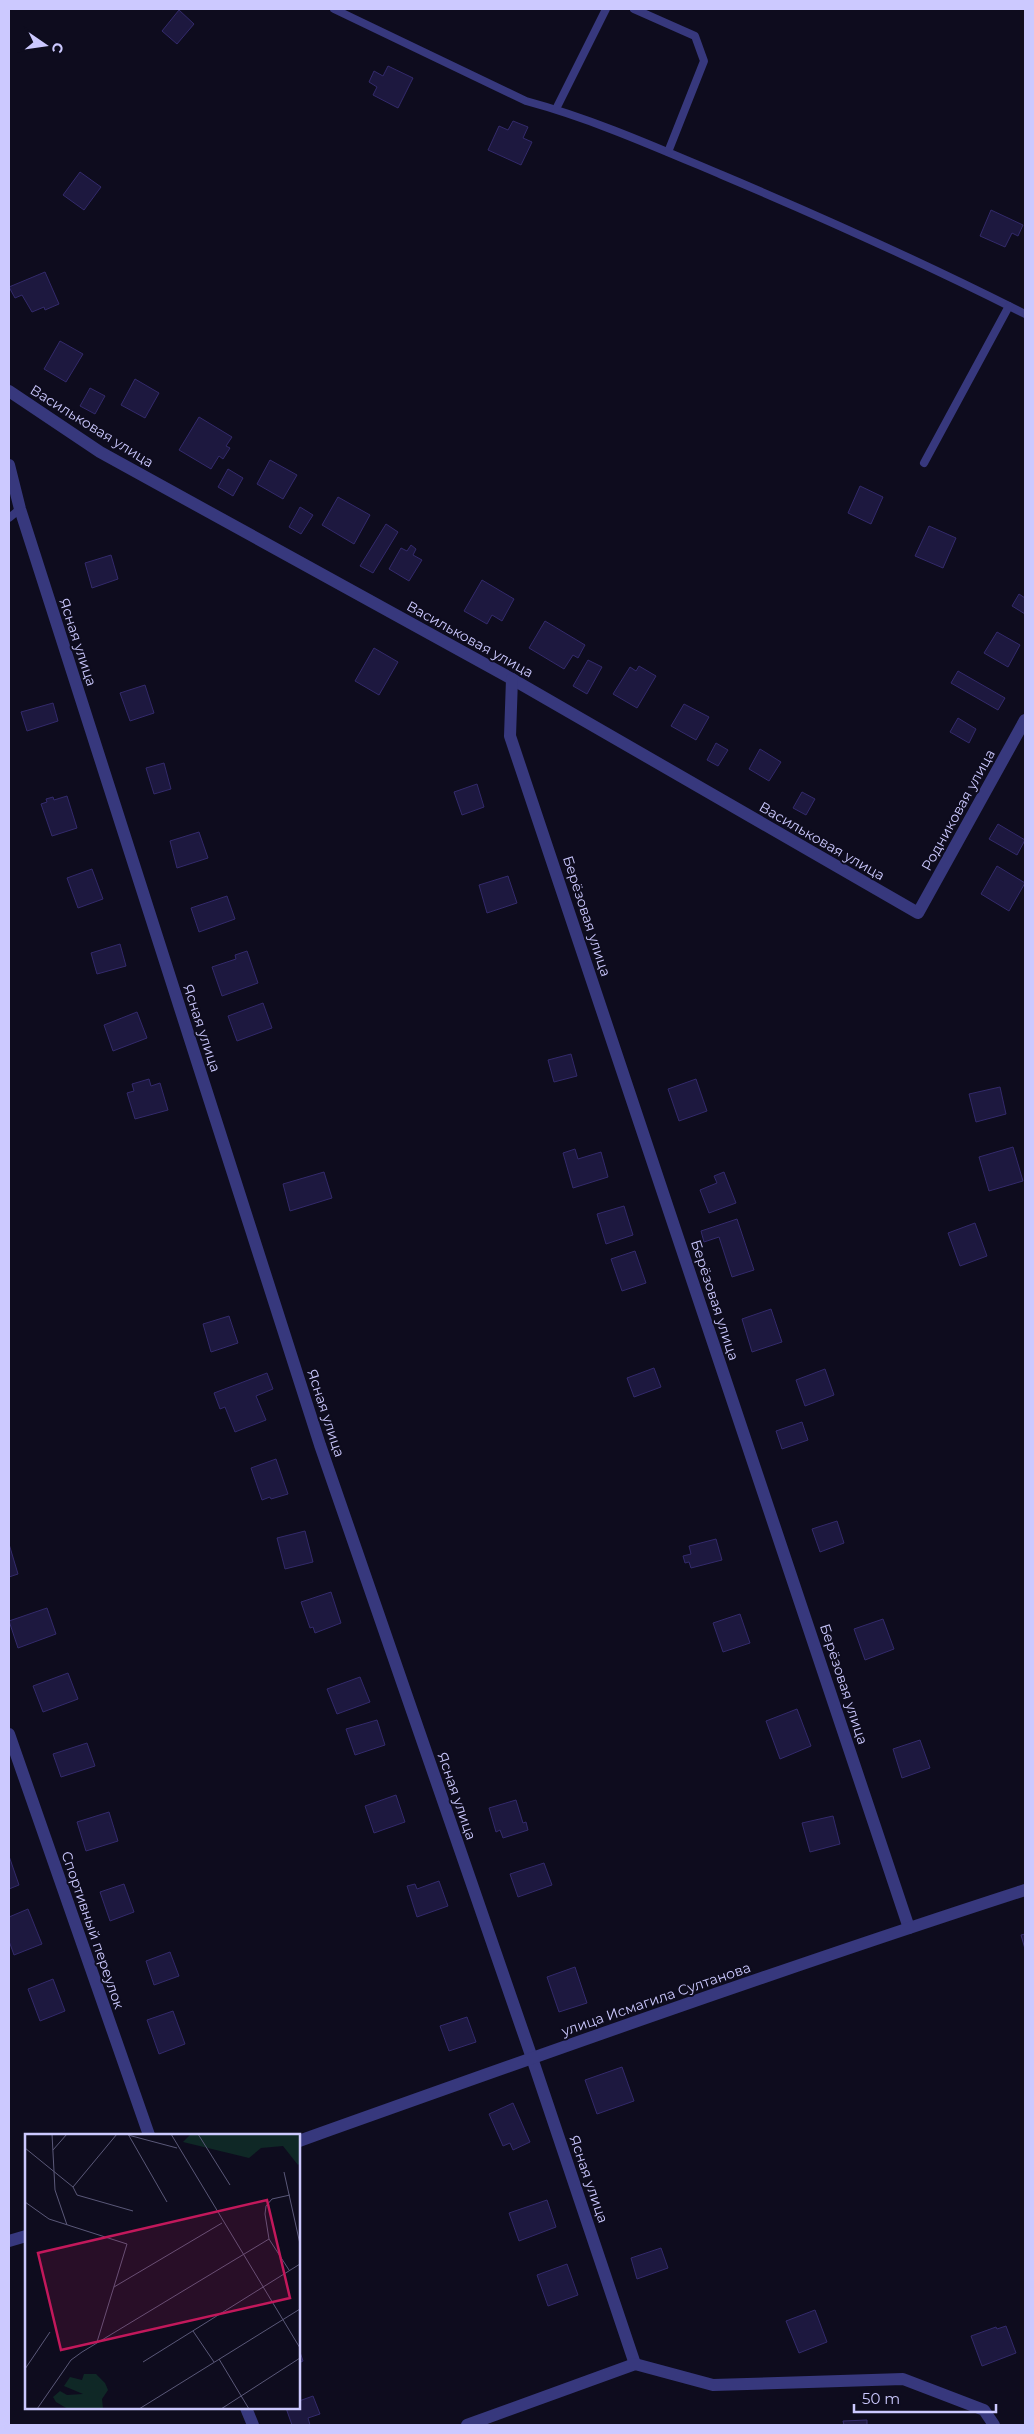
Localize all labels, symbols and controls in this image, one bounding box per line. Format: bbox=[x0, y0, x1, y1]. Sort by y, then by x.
north arrow bbox=[20, 20, 70, 70]
text: С bbox=[48, 41, 68, 55]
street label: Васильковая улица bbox=[27, 381, 157, 471]
street label: Ясная улица bbox=[55, 596, 101, 688]
street label: Васильковая улица bbox=[403, 597, 537, 681]
street label: Родниковая улица bbox=[917, 746, 999, 874]
street label: Васильковая улица bbox=[756, 798, 888, 884]
street label: Берёзовая улица bbox=[559, 853, 615, 979]
street label: Ясная улица bbox=[179, 982, 225, 1074]
street label: Берёзовая улица bbox=[687, 1237, 743, 1363]
street label: Ясная улица bbox=[303, 1367, 349, 1459]
street label: Берёзовая улица bbox=[816, 1621, 872, 1747]
street label: Ясная улица bbox=[434, 1750, 480, 1842]
street label: Спортивный переулок bbox=[58, 1849, 128, 2011]
street label: улица Исмагила Султанова bbox=[558, 1958, 753, 2040]
street label: Ясная улица bbox=[566, 2133, 612, 2225]
inset map bbox=[25, 2134, 300, 2409]
scale bar bbox=[854, 2382, 996, 2414]
text: 50 m bbox=[862, 2389, 900, 2408]

